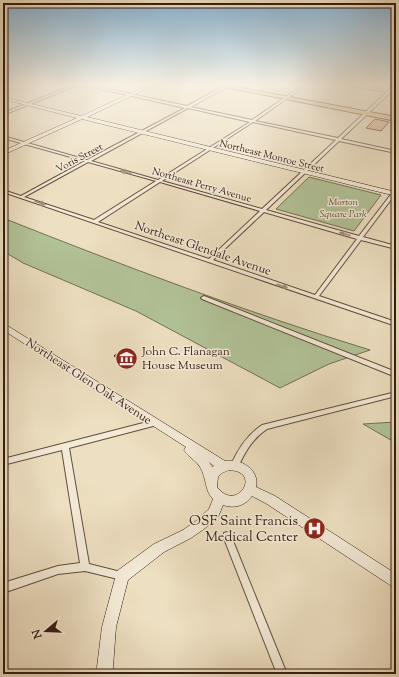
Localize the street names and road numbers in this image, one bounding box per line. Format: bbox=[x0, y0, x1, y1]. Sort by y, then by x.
street label: Northeast Monroe Street bbox=[218, 136, 326, 177]
street label: Voris Street bbox=[54, 139, 106, 177]
street label: Northeast Perry Avenue bbox=[150, 164, 253, 207]
street label: Northeast Glendale Avenue bbox=[132, 217, 274, 281]
street label: Northeast Glen Oak Avenue bbox=[22, 334, 155, 430]

